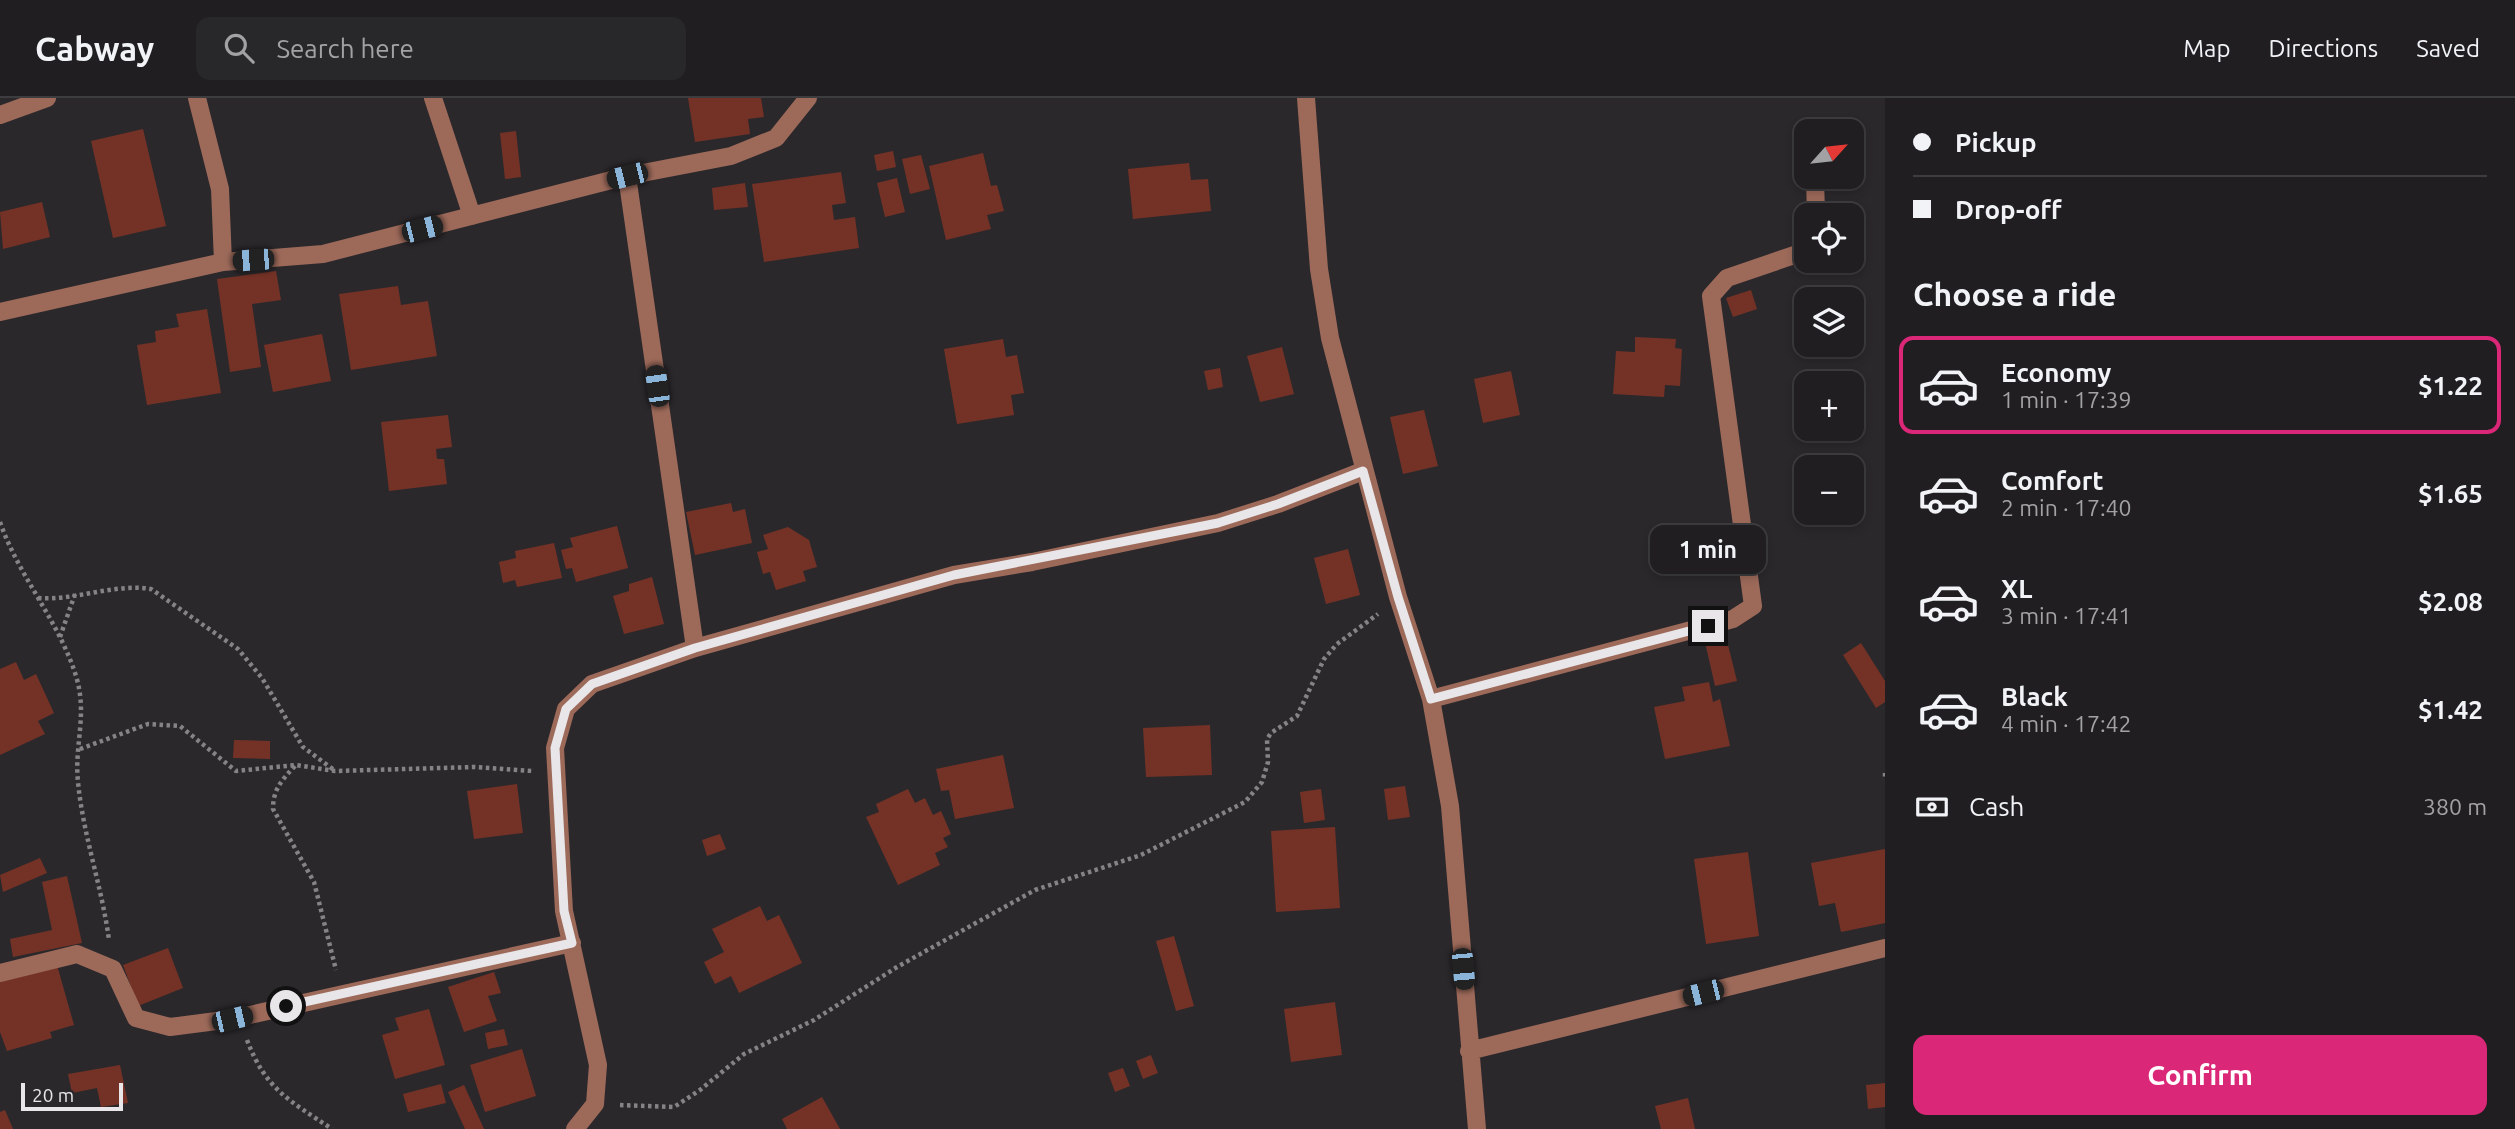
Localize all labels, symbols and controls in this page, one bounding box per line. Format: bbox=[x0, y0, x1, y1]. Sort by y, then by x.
search box bbox=[196, 17, 686, 80]
icon: search bbox=[220, 29, 258, 67]
text: Cabway bbox=[35, 30, 154, 67]
text: Search here bbox=[276, 34, 414, 63]
text: Map bbox=[2183, 35, 2230, 62]
text: Directions bbox=[2268, 35, 2378, 62]
text: Saved bbox=[2416, 35, 2480, 62]
north arrow bbox=[1794, 119, 1864, 189]
map controls bbox=[1794, 119, 1864, 525]
text: Pickup bbox=[1955, 128, 2037, 157]
car bbox=[605, 161, 650, 191]
text: Drop-off bbox=[1955, 195, 2062, 224]
button: locate bbox=[1794, 203, 1864, 273]
car bbox=[400, 214, 445, 244]
car bbox=[232, 248, 275, 272]
text: Choose a ride bbox=[1913, 276, 2116, 312]
button: layers bbox=[1794, 287, 1864, 357]
icon: car bbox=[1917, 354, 1980, 417]
text: Economy bbox=[2001, 358, 2111, 387]
car bbox=[644, 364, 671, 408]
button: + bbox=[1794, 371, 1864, 441]
text: $1.22 bbox=[2418, 371, 2483, 400]
text: 1 min · 17:39 bbox=[2001, 387, 2132, 412]
button: − bbox=[1794, 455, 1864, 525]
icon: car bbox=[1917, 462, 1980, 525]
text: Comfort bbox=[2001, 466, 2104, 495]
text: $1.65 bbox=[2418, 479, 2483, 508]
text: 2 min · 17:40 bbox=[2001, 495, 2132, 520]
callout: 1 min bbox=[1650, 524, 1766, 574]
text: 1 min bbox=[1679, 537, 1737, 562]
icon: car bbox=[1917, 570, 1980, 633]
text: XL bbox=[2001, 574, 2032, 603]
text: $2.08 bbox=[2418, 587, 2483, 616]
text: 3 min · 17:41 bbox=[2001, 603, 2132, 628]
route end bbox=[1692, 610, 1724, 642]
icon: car bbox=[1917, 678, 1980, 741]
text: Black bbox=[2001, 682, 2068, 711]
text: $1.42 bbox=[2418, 695, 2483, 724]
text: 4 min · 17:42 bbox=[2001, 711, 2132, 736]
icon: cash bbox=[1913, 788, 1951, 826]
text: Cash bbox=[1969, 792, 2024, 821]
text: 380 m bbox=[2423, 794, 2487, 819]
car bbox=[1451, 947, 1476, 991]
car bbox=[1681, 978, 1726, 1008]
route start bbox=[270, 990, 302, 1022]
car bbox=[210, 1004, 255, 1034]
button: Confirm bbox=[1913, 1035, 2487, 1115]
scale bar bbox=[21, 1080, 122, 1112]
text: 20 m bbox=[32, 1084, 74, 1106]

